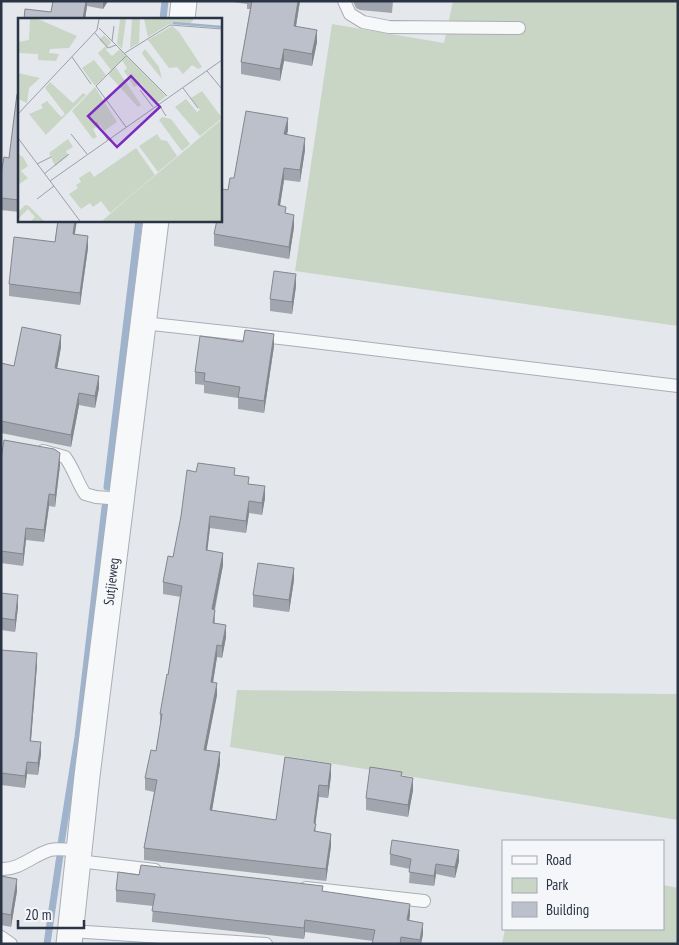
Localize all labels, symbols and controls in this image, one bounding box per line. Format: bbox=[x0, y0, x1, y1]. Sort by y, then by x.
inset map bbox=[18, 18, 221, 221]
street label: Sutjieweg bbox=[99, 557, 123, 606]
legend bbox=[502, 840, 664, 930]
text: Road bbox=[546, 850, 572, 869]
text: Park bbox=[546, 875, 568, 894]
scale bar bbox=[18, 898, 84, 930]
text: Building bbox=[546, 900, 589, 919]
text: 20 m bbox=[25, 905, 51, 924]

